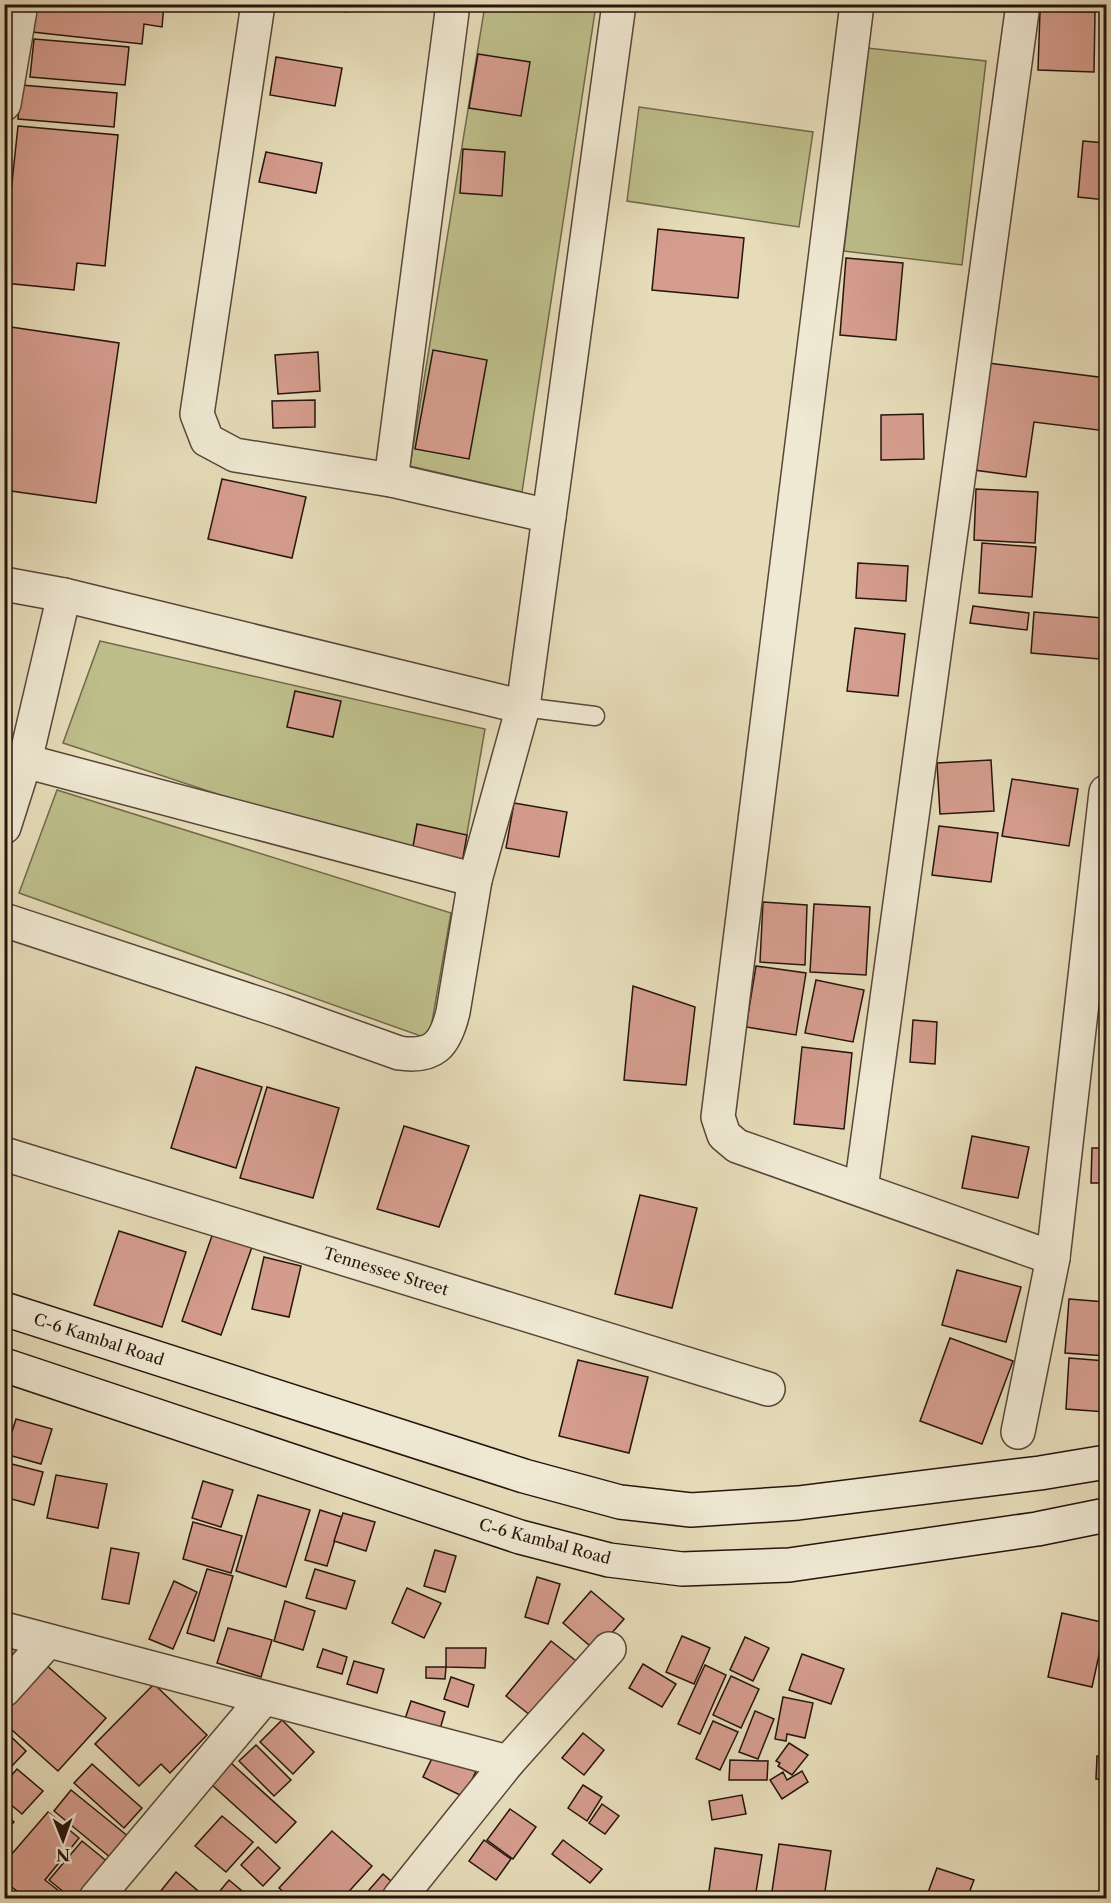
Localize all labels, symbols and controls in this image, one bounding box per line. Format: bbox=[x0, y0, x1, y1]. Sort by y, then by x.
street label: Tennessee Street bbox=[321, 1242, 451, 1300]
street label: C-6 Kambal Road bbox=[31, 1309, 167, 1370]
street label: C-6 Kambal Road bbox=[477, 1514, 613, 1568]
north arrow bbox=[33, 1810, 93, 1870]
text: N bbox=[56, 1845, 70, 1865]

